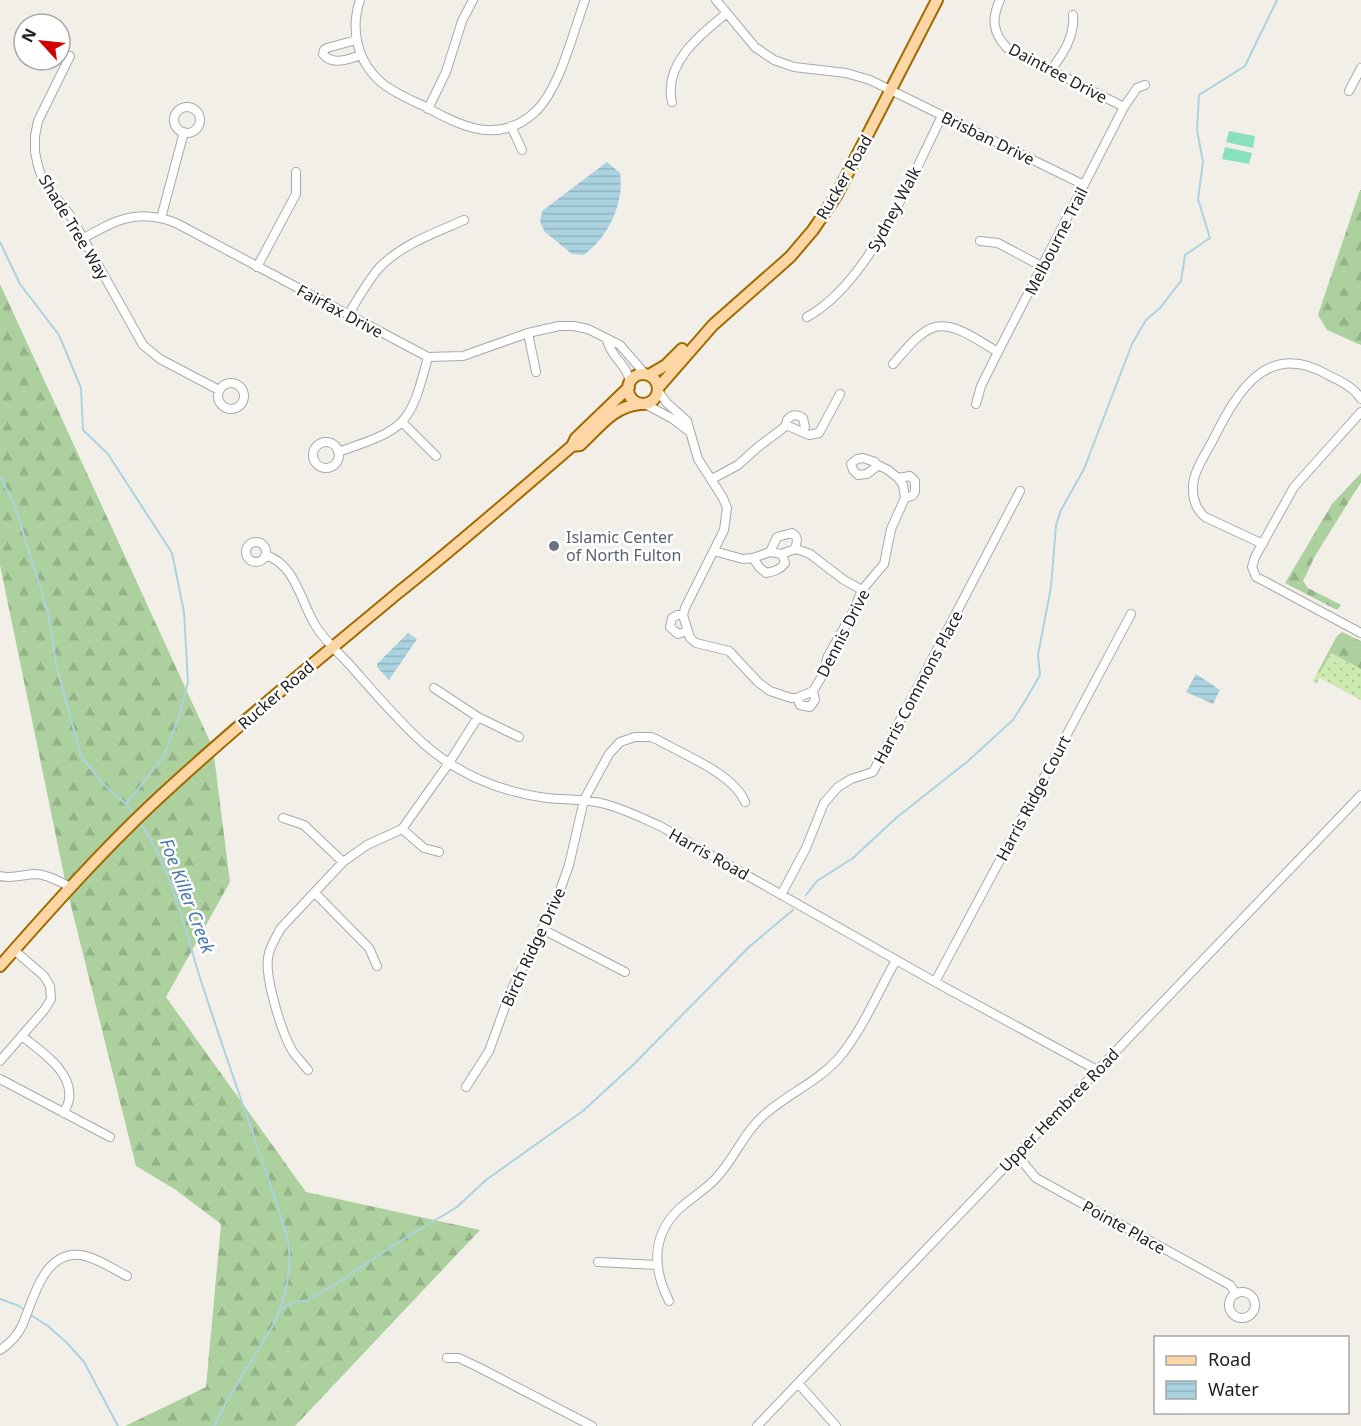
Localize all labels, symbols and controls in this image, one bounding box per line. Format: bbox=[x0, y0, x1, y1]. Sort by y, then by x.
north arrow bbox=[12, 12, 72, 72]
text: N bbox=[16, 24, 41, 46]
street label: Daintree Drive bbox=[1005, 38, 1111, 108]
street label: Brisban Drive bbox=[938, 106, 1038, 170]
street label: Rucker Road bbox=[811, 131, 877, 223]
street label: Sydney Walk bbox=[862, 162, 926, 256]
street label: Shade Tree Way bbox=[34, 170, 114, 284]
street label: Melbourne Trail bbox=[1019, 183, 1093, 299]
street label: Fairfax Drive bbox=[293, 279, 387, 343]
place label: Islamic Center of North Fulton bbox=[566, 526, 681, 566]
marker: Islamic Center of North Fulton bbox=[547, 539, 561, 553]
street label: Dennis Drive bbox=[811, 585, 875, 681]
street label: Harris Commons Place bbox=[868, 607, 968, 767]
street label: Rucker Road bbox=[233, 656, 319, 734]
street label: Harris Ridge Court bbox=[991, 731, 1075, 865]
street label: Harris Road bbox=[665, 823, 753, 885]
water label: Foe Killer Creek bbox=[155, 835, 221, 958]
street label: Birch Ridge Drive bbox=[496, 884, 570, 1010]
street label: Upper Hembree Road bbox=[994, 1043, 1124, 1177]
street label: Pointe Place bbox=[1079, 1195, 1169, 1259]
legend bbox=[1154, 1336, 1349, 1414]
text: Road bbox=[1208, 1347, 1251, 1371]
text: Water bbox=[1208, 1377, 1259, 1401]

